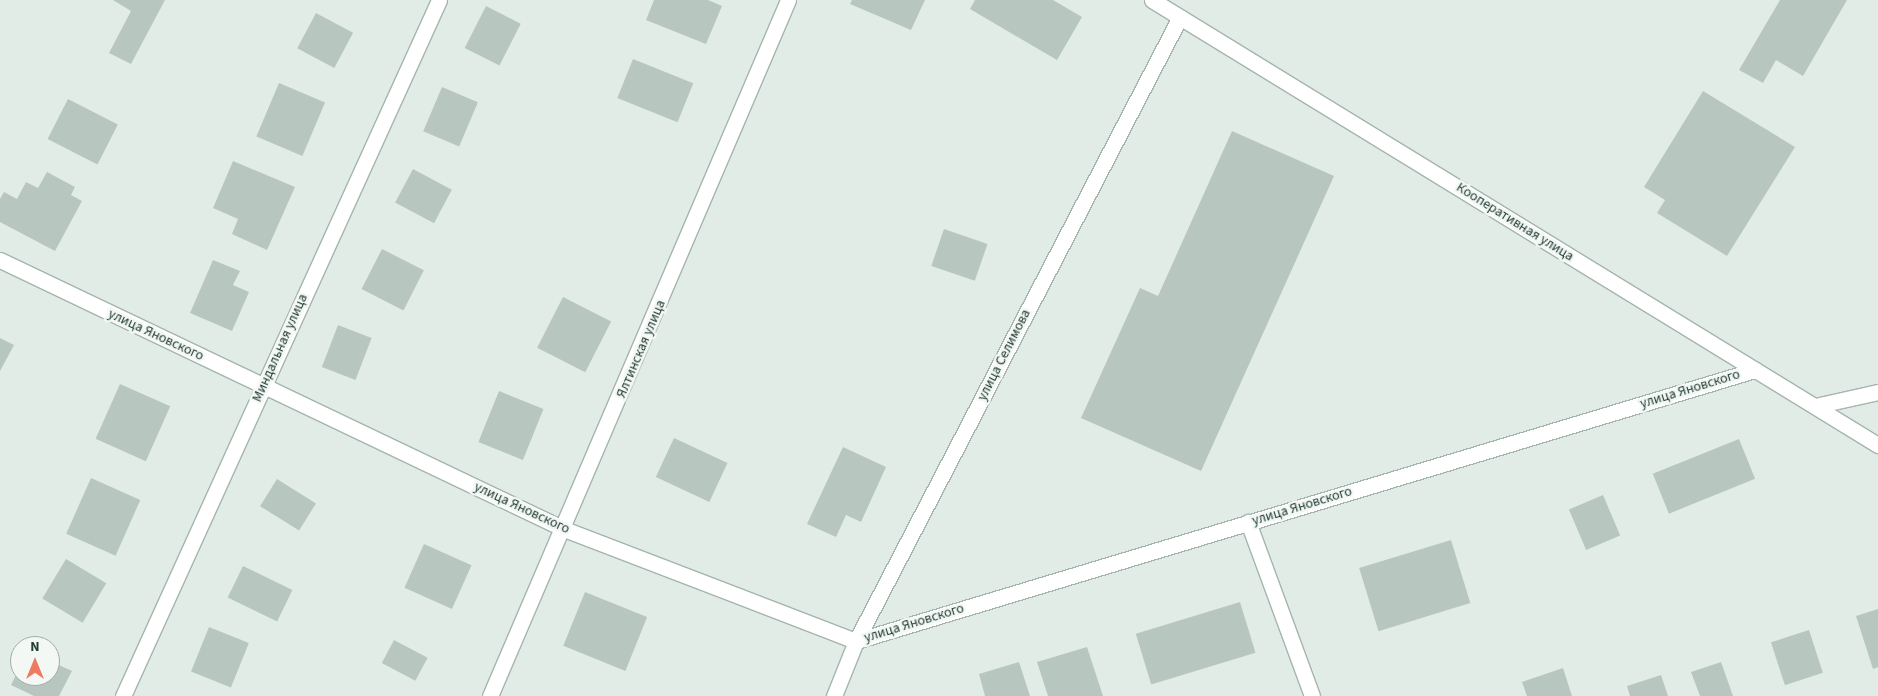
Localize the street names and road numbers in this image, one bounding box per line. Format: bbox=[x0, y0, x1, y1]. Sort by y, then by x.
street label: Кооперативная улица bbox=[1453, 179, 1577, 265]
street label: Миндальная улица bbox=[249, 291, 311, 405]
street label: Ялтинская улица bbox=[613, 298, 669, 400]
street label: улица Яновского bbox=[105, 305, 207, 365]
street label: улица Селимова bbox=[974, 306, 1034, 404]
street label: улица Яновского bbox=[1638, 366, 1742, 412]
street label: улица Яновского bbox=[471, 478, 573, 538]
street label: улица Яновского bbox=[1250, 483, 1354, 529]
street label: улица Яновского bbox=[862, 600, 966, 646]

